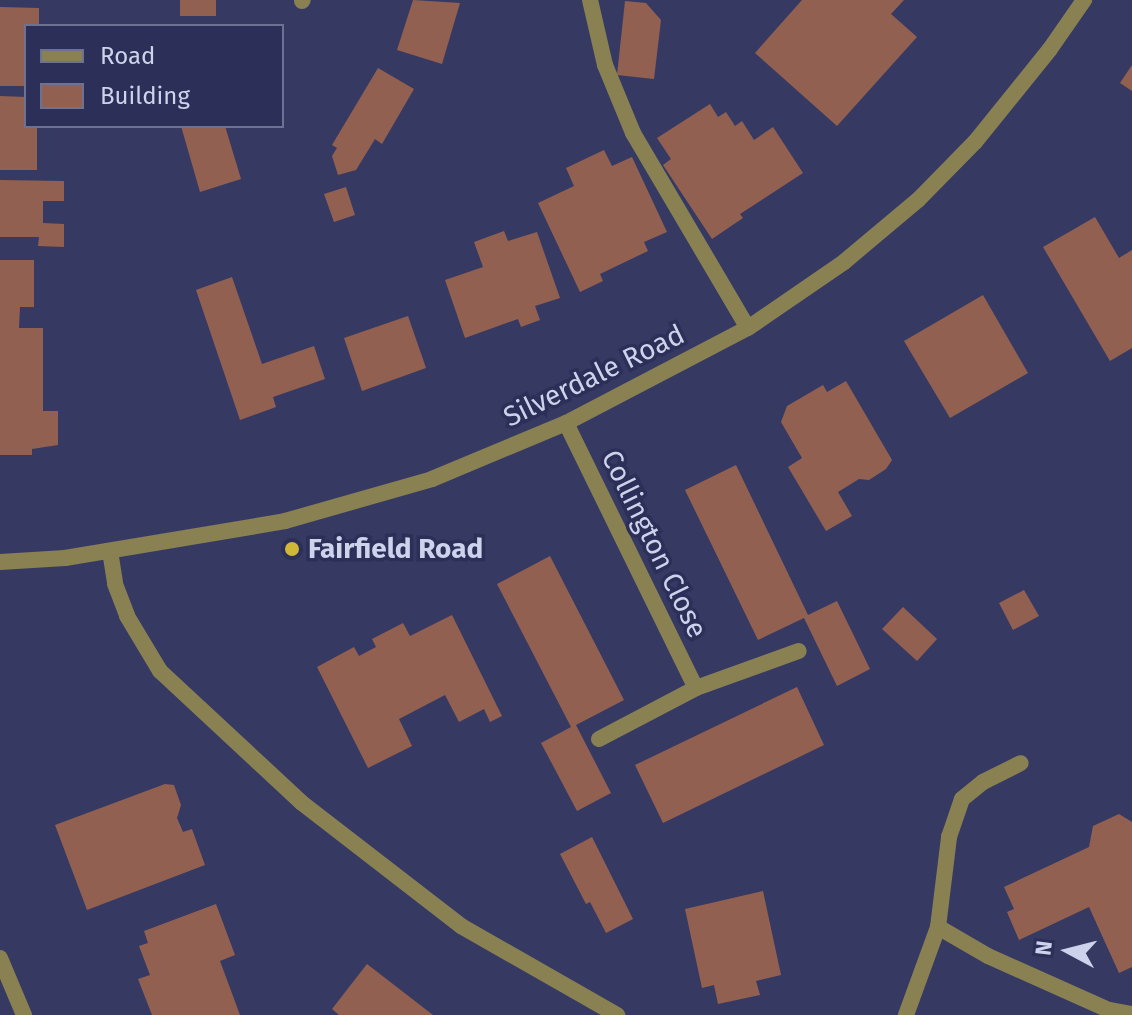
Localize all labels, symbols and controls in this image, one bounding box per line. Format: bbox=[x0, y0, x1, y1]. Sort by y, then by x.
legend bbox=[24, 24, 284, 128]
text: Road bbox=[100, 42, 155, 70]
text: Building bbox=[100, 82, 190, 110]
street label: Silverdale Road bbox=[498, 318, 690, 434]
street label: Collington Close bbox=[594, 445, 714, 643]
place label: Fairfield Road bbox=[308, 532, 483, 566]
marker: Fairfield Road bbox=[283, 540, 301, 558]
north arrow bbox=[1028, 911, 1108, 991]
text: N bbox=[1029, 939, 1058, 957]

